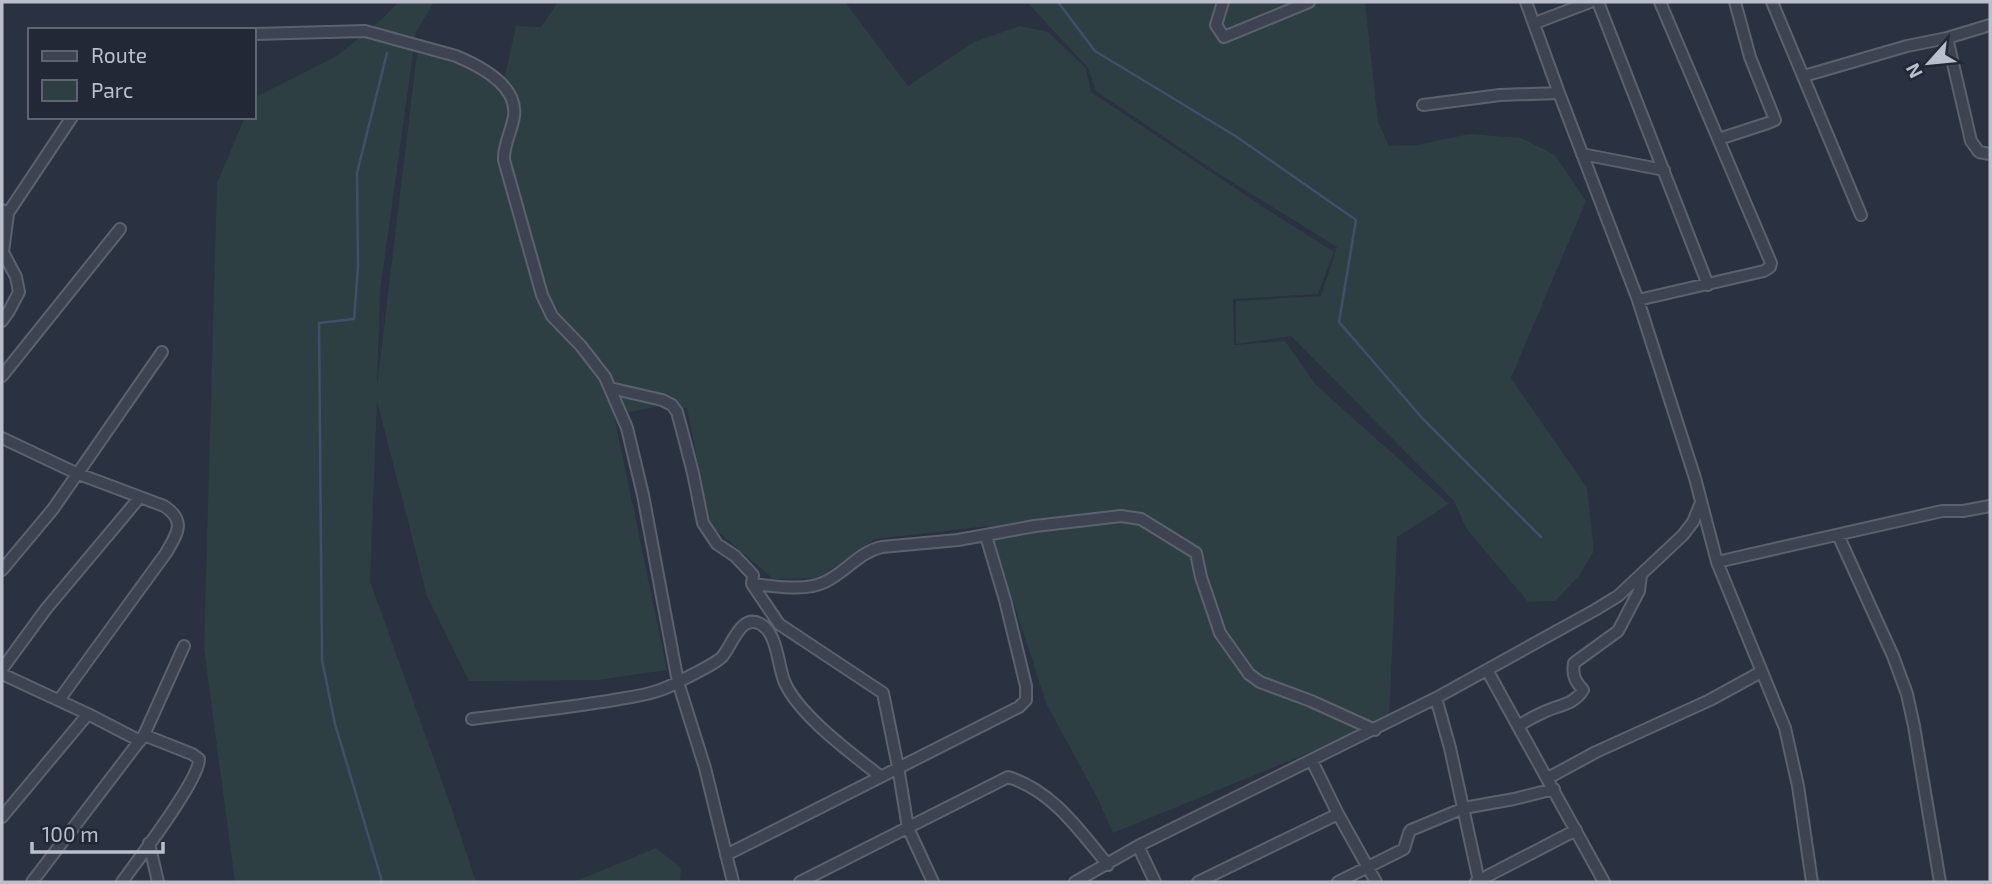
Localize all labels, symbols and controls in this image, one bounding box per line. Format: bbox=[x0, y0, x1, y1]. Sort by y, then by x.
legend bbox=[28, 28, 256, 119]
north arrow bbox=[1894, 28, 1964, 98]
text: Route bbox=[91, 42, 147, 67]
text: N bbox=[1900, 60, 1927, 82]
text: Parc bbox=[91, 77, 133, 102]
scale bar bbox=[32, 810, 163, 854]
text: 100 m bbox=[42, 821, 99, 846]

